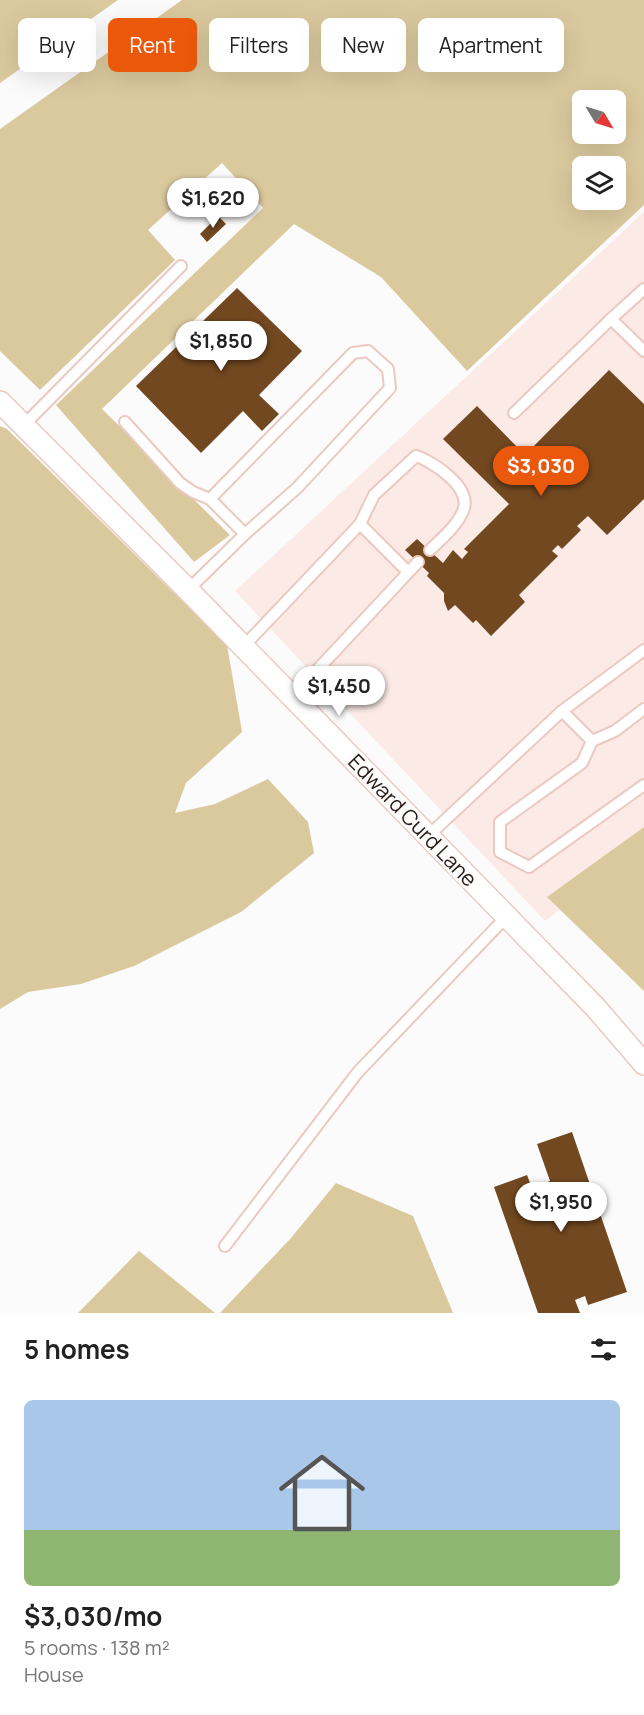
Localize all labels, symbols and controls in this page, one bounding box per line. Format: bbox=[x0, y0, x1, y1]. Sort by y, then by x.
chip: Buy bbox=[18, 18, 96, 72]
chip: Rent bbox=[108, 18, 197, 72]
chip: Filters bbox=[209, 18, 309, 72]
chip: New bbox=[321, 18, 406, 72]
chip: Apartment bbox=[418, 18, 564, 72]
north arrow bbox=[572, 90, 626, 144]
map controls bbox=[572, 90, 626, 210]
button: layers bbox=[572, 156, 626, 210]
pin: $1,620 bbox=[164, 178, 262, 229]
text: $1,620 bbox=[181, 184, 245, 211]
pin: $1,850 bbox=[172, 321, 270, 372]
text: $1,850 bbox=[189, 327, 253, 354]
pin: $3,030 bbox=[492, 446, 590, 497]
text: $3,030 bbox=[507, 452, 575, 479]
pin: $1,450 bbox=[290, 666, 388, 717]
text: $1,450 bbox=[307, 672, 371, 699]
street label: Edward Curd Lane bbox=[342, 748, 484, 892]
pin: $1,950 bbox=[512, 1182, 610, 1233]
text: $1,950 bbox=[529, 1188, 593, 1215]
text: 5 homes bbox=[24, 1331, 130, 1367]
icon: filters bbox=[587, 1333, 620, 1366]
icon: home bbox=[268, 1439, 376, 1547]
text: $3,030/mo bbox=[24, 1598, 162, 1634]
text: 5 rooms · 138 m² bbox=[24, 1634, 170, 1661]
text: House bbox=[24, 1661, 84, 1688]

